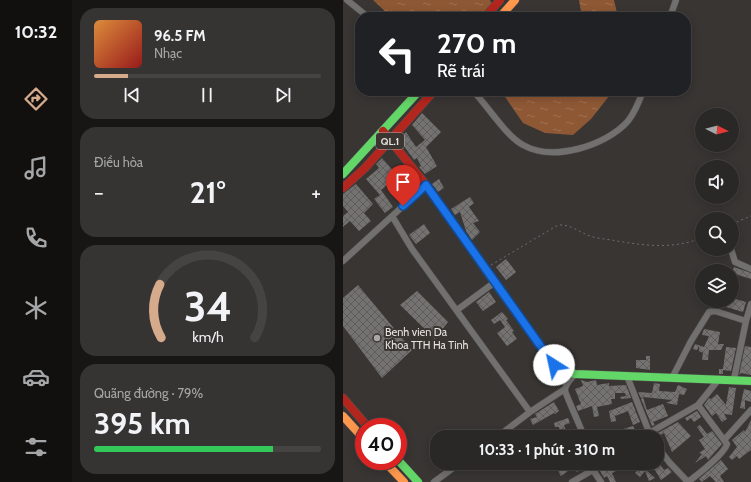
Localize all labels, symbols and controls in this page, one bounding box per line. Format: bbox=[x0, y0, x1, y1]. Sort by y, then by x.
text: 10:32 bbox=[15, 21, 57, 43]
text: 270 m bbox=[437, 26, 516, 60]
text: 96.5 FM bbox=[154, 27, 206, 45]
icon: left bbox=[371, 28, 423, 80]
text: Nhạc bbox=[154, 45, 182, 61]
text: Rẽ trái bbox=[437, 60, 485, 82]
icon: previous bbox=[121, 84, 143, 106]
icon: pause bbox=[196, 84, 218, 106]
icon: next bbox=[272, 84, 294, 106]
icon: directions bbox=[22, 85, 50, 113]
north arrow bbox=[695, 108, 739, 152]
map controls bbox=[695, 108, 739, 308]
road number: QL.1 bbox=[376, 133, 404, 149]
icon: music bbox=[22, 154, 50, 182]
text: Điều hòa bbox=[94, 154, 143, 170]
button: sound bbox=[695, 160, 739, 204]
pin bbox=[386, 165, 420, 206]
icon: arrive bbox=[392, 171, 414, 193]
text: 21° bbox=[190, 174, 225, 211]
text: − bbox=[94, 179, 104, 206]
text: + bbox=[311, 179, 321, 206]
button: search bbox=[695, 212, 739, 256]
icon: phone bbox=[22, 224, 50, 252]
button: layers bbox=[695, 264, 739, 308]
text: 34 bbox=[183, 281, 232, 331]
icon: climate bbox=[22, 294, 50, 322]
place label: Benh vien Da Khoa TTH Ha Tinh bbox=[385, 325, 469, 352]
text: km/h bbox=[192, 328, 223, 346]
marker: Benh vien Da Khoa TTH Ha Tinh bbox=[372, 333, 382, 343]
position arrow bbox=[533, 344, 575, 386]
icon: car bbox=[22, 363, 50, 391]
text: Quãng đường · 79% bbox=[94, 385, 203, 401]
text: 395 km bbox=[94, 405, 191, 442]
speed limit sign: 40 bbox=[355, 418, 407, 470]
icon: filters bbox=[22, 433, 50, 461]
text: 10:33 · 1 phút · 310 m bbox=[479, 441, 615, 459]

